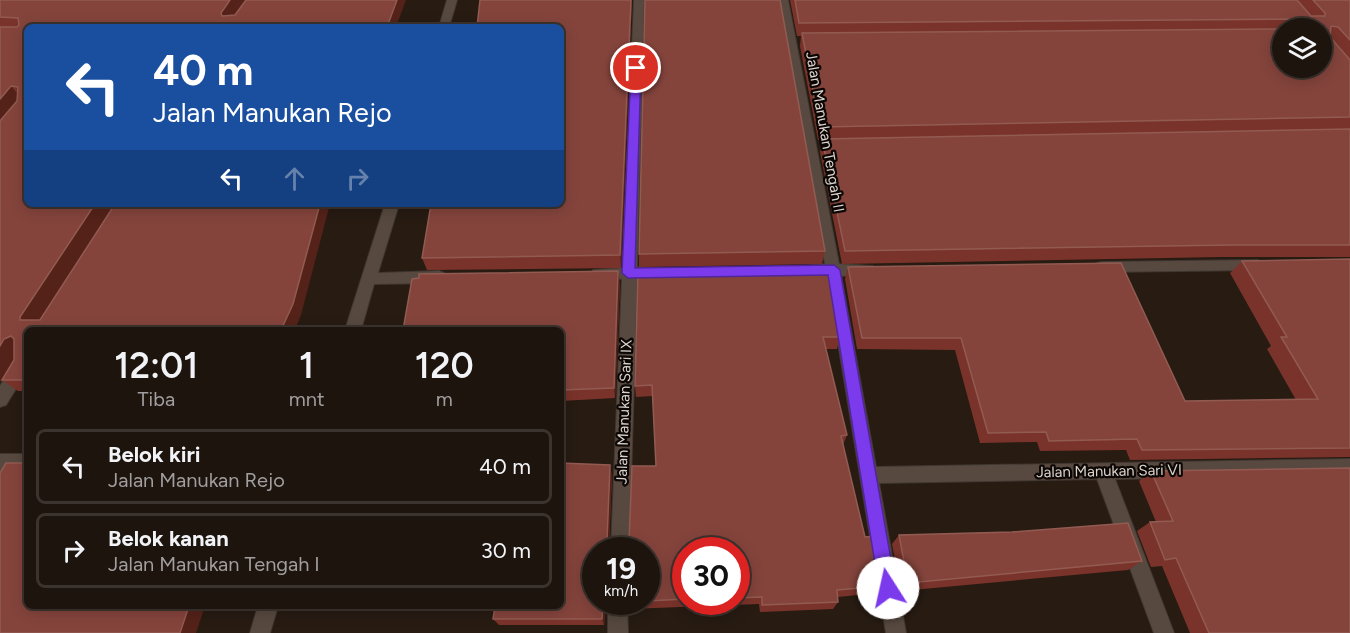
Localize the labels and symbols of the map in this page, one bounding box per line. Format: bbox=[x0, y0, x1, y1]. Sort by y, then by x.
pin bbox=[610, 42, 661, 93]
street label: Jalan Manukan Tengah II bbox=[802, 50, 848, 214]
street label: Jalan Manukan Sari IX bbox=[612, 339, 636, 485]
street label: Jalan Manukan Sari VI bbox=[1036, 461, 1182, 481]
speed limit sign: 30 bbox=[672, 537, 750, 615]
position arrow bbox=[856, 556, 920, 620]

